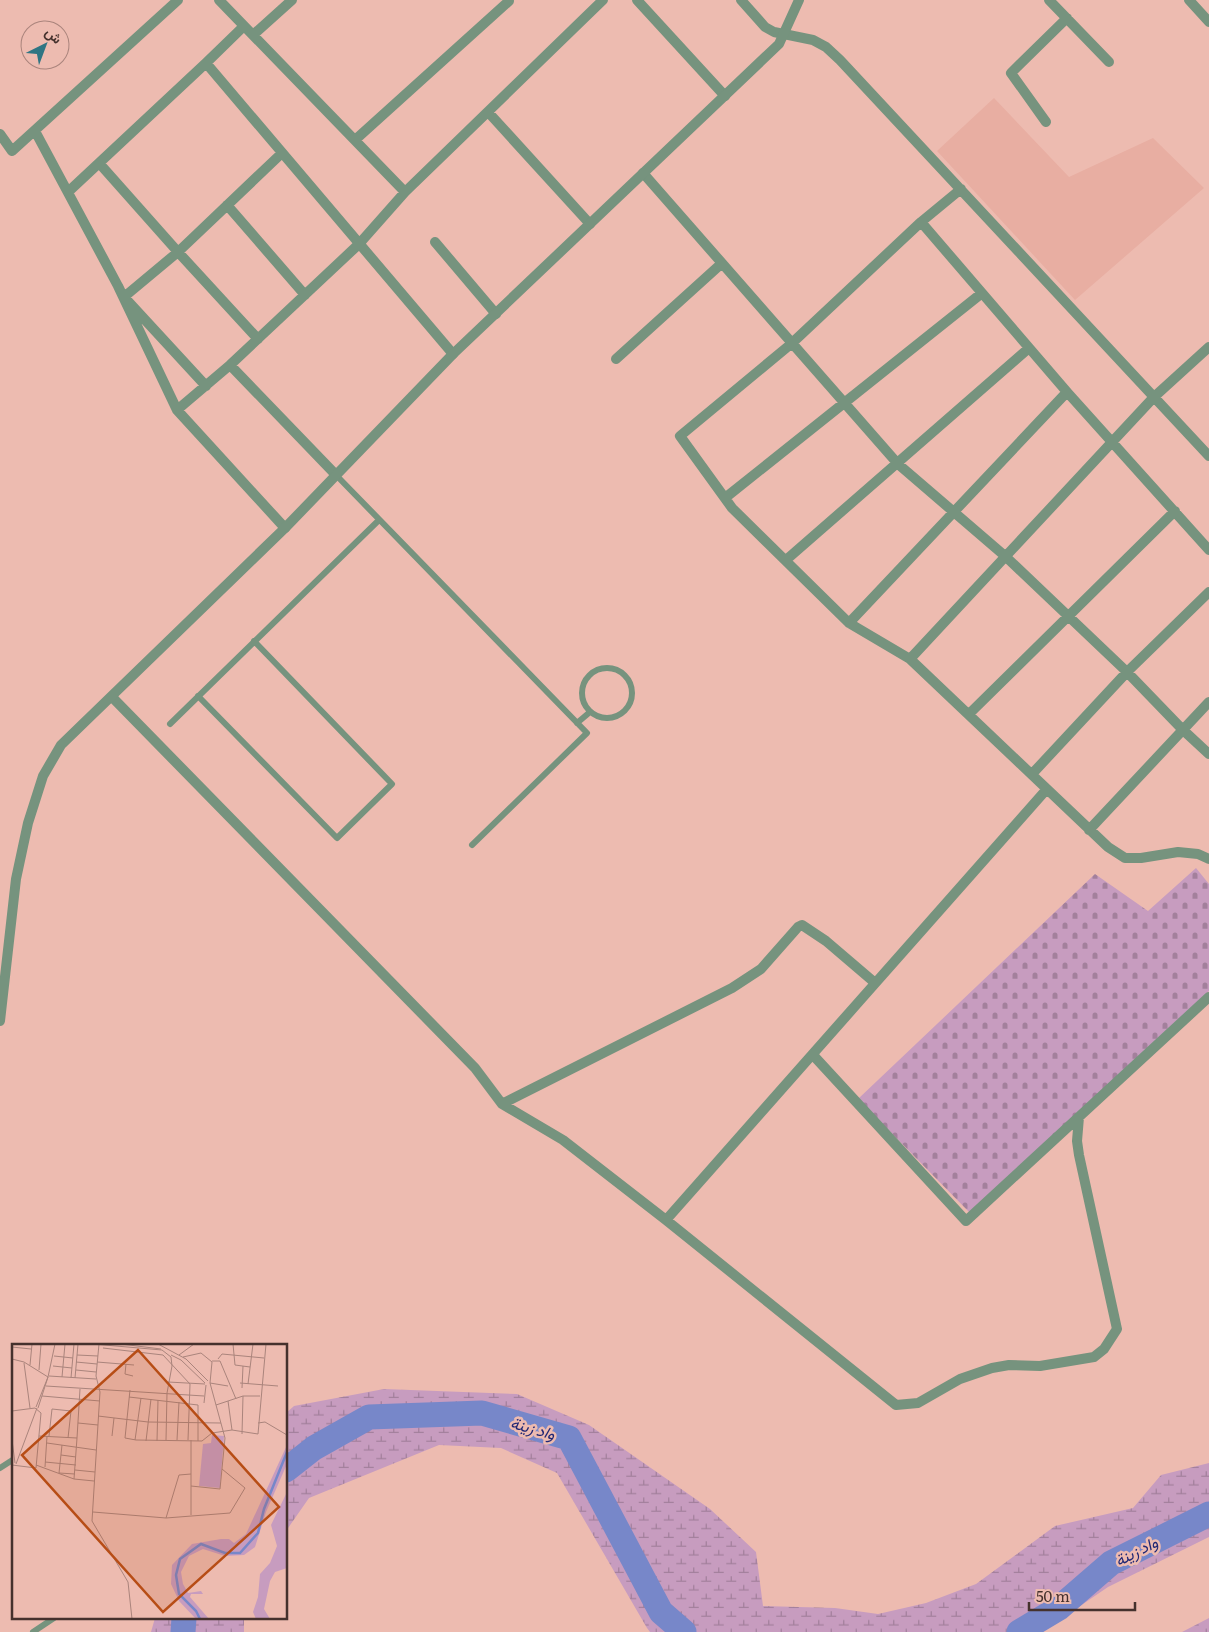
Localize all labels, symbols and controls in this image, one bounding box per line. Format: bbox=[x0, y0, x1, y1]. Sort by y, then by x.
north arrow bbox=[20, 20, 70, 70]
text: ش bbox=[41, 22, 67, 48]
inset map bbox=[12, 1344, 288, 1620]
water label: واد زينة bbox=[508, 1409, 559, 1445]
water label: واد زينة bbox=[1110, 1529, 1161, 1571]
scale bar bbox=[1029, 1580, 1135, 1612]
text: 50 m bbox=[1036, 1584, 1070, 1607]

